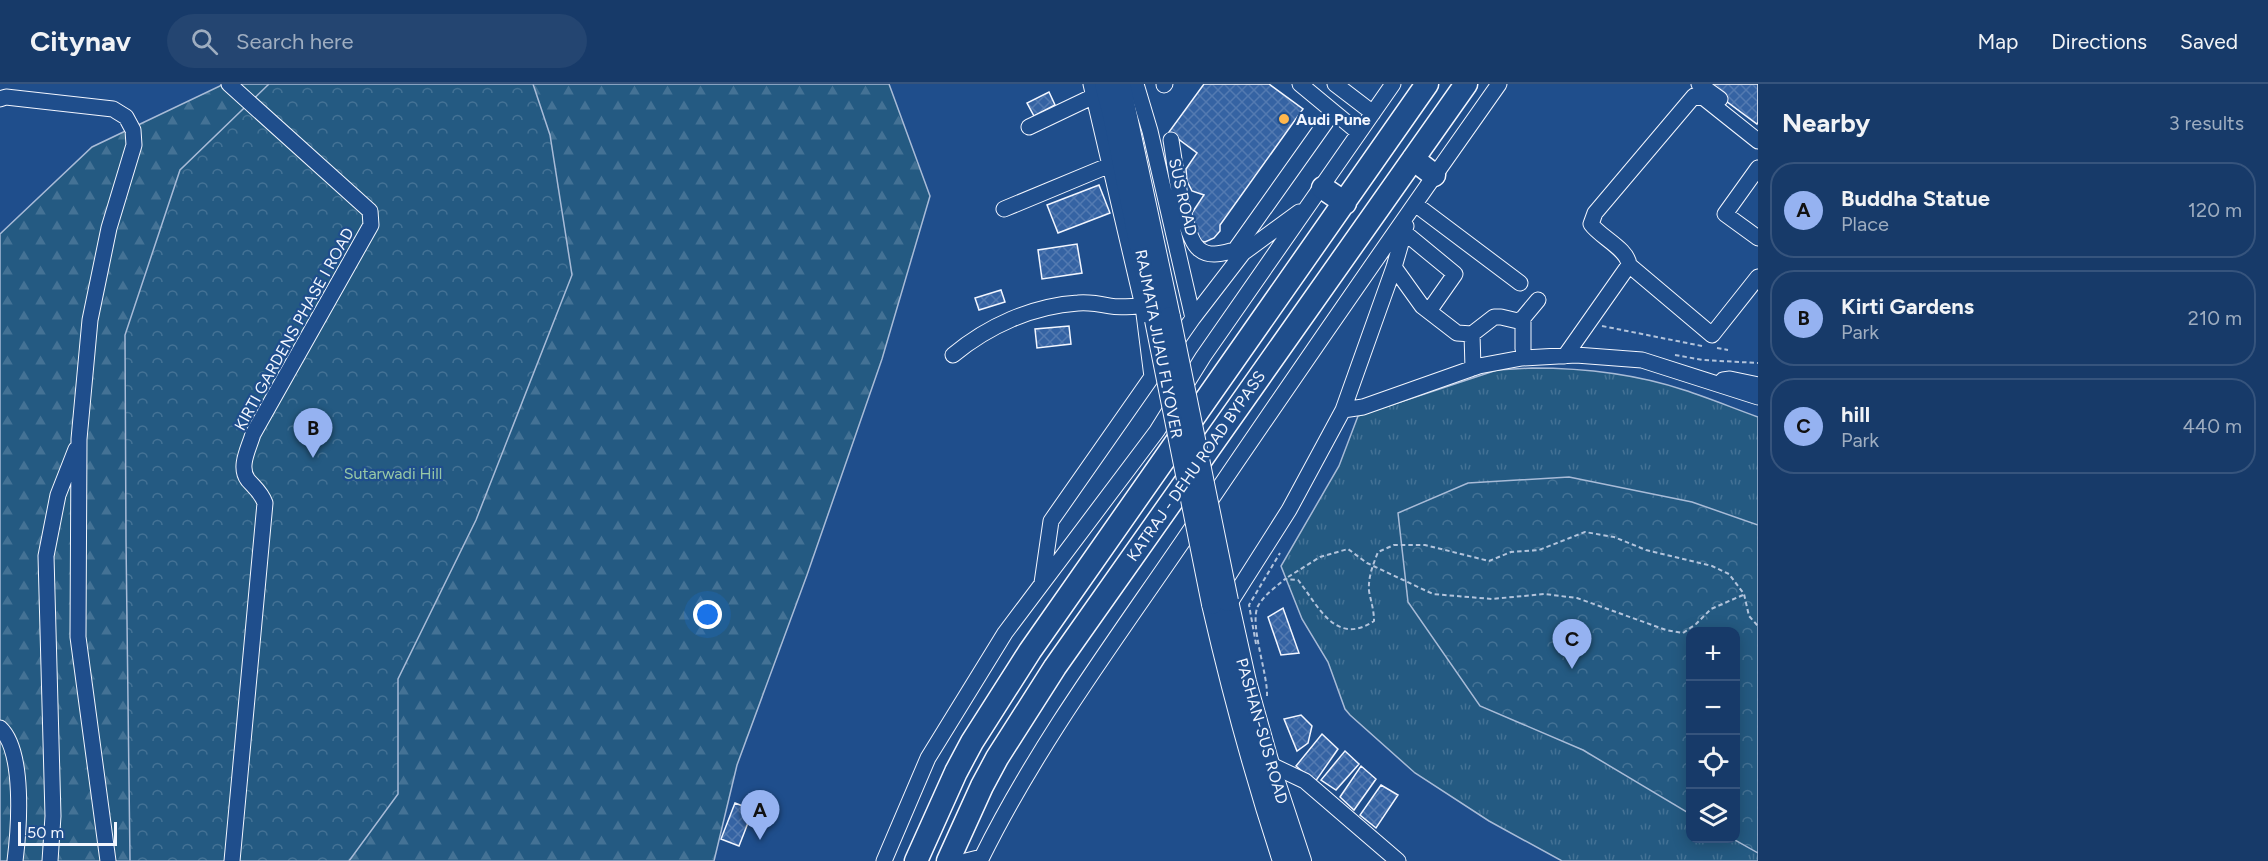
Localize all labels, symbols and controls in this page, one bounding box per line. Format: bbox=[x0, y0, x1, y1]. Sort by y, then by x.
search box bbox=[167, 14, 587, 68]
text: Citynav bbox=[30, 24, 131, 58]
icon: search bbox=[188, 25, 221, 58]
text: Search here bbox=[236, 28, 354, 55]
text: Map bbox=[1977, 29, 2018, 54]
text: Directions bbox=[2051, 29, 2147, 54]
text: Saved bbox=[2180, 29, 2238, 54]
text: Nearby bbox=[1782, 107, 1870, 139]
place label: Audi Pune bbox=[1296, 110, 1371, 129]
text: 3 results bbox=[2169, 111, 2244, 135]
marker: Audi Pune bbox=[1277, 112, 1291, 126]
street label: SUS ROAD bbox=[1165, 156, 1201, 238]
text: Buddha Statue bbox=[1841, 185, 1990, 212]
text: A bbox=[1796, 198, 1811, 222]
text: 120 m bbox=[2188, 198, 2242, 222]
text: Place bbox=[1841, 212, 1889, 236]
street label: KIRTI GARDENS PHASE I ROAD bbox=[230, 224, 358, 434]
street label: RAJMATA JIJAU FLYOVER bbox=[1131, 248, 1187, 440]
text: Kirti Gardens bbox=[1841, 293, 1974, 320]
text: B bbox=[1797, 306, 1810, 330]
text: 210 m bbox=[2188, 306, 2242, 330]
text: Park bbox=[1841, 320, 1879, 344]
street label: KATRAJ - DEHU ROAD BYPASS bbox=[1123, 367, 1269, 565]
text: hill bbox=[1841, 401, 1870, 428]
pin: B bbox=[294, 408, 332, 458]
text: C bbox=[1796, 414, 1811, 438]
text: 440 m bbox=[2182, 414, 2242, 438]
text: Park bbox=[1841, 428, 1879, 452]
park label: Sutarwadi Hill bbox=[344, 464, 442, 483]
your location bbox=[693, 600, 722, 629]
pin: C bbox=[1552, 620, 1592, 669]
map controls bbox=[1686, 627, 1740, 843]
button: + bbox=[1686, 627, 1740, 681]
street label: PASHAN-SUS ROAD bbox=[1232, 656, 1292, 806]
button: − bbox=[1686, 681, 1740, 735]
button: locate bbox=[1686, 735, 1740, 789]
button: layers bbox=[1686, 789, 1740, 843]
pin: A bbox=[740, 790, 780, 840]
scale bar bbox=[18, 819, 117, 846]
text: 50 m bbox=[27, 823, 64, 842]

